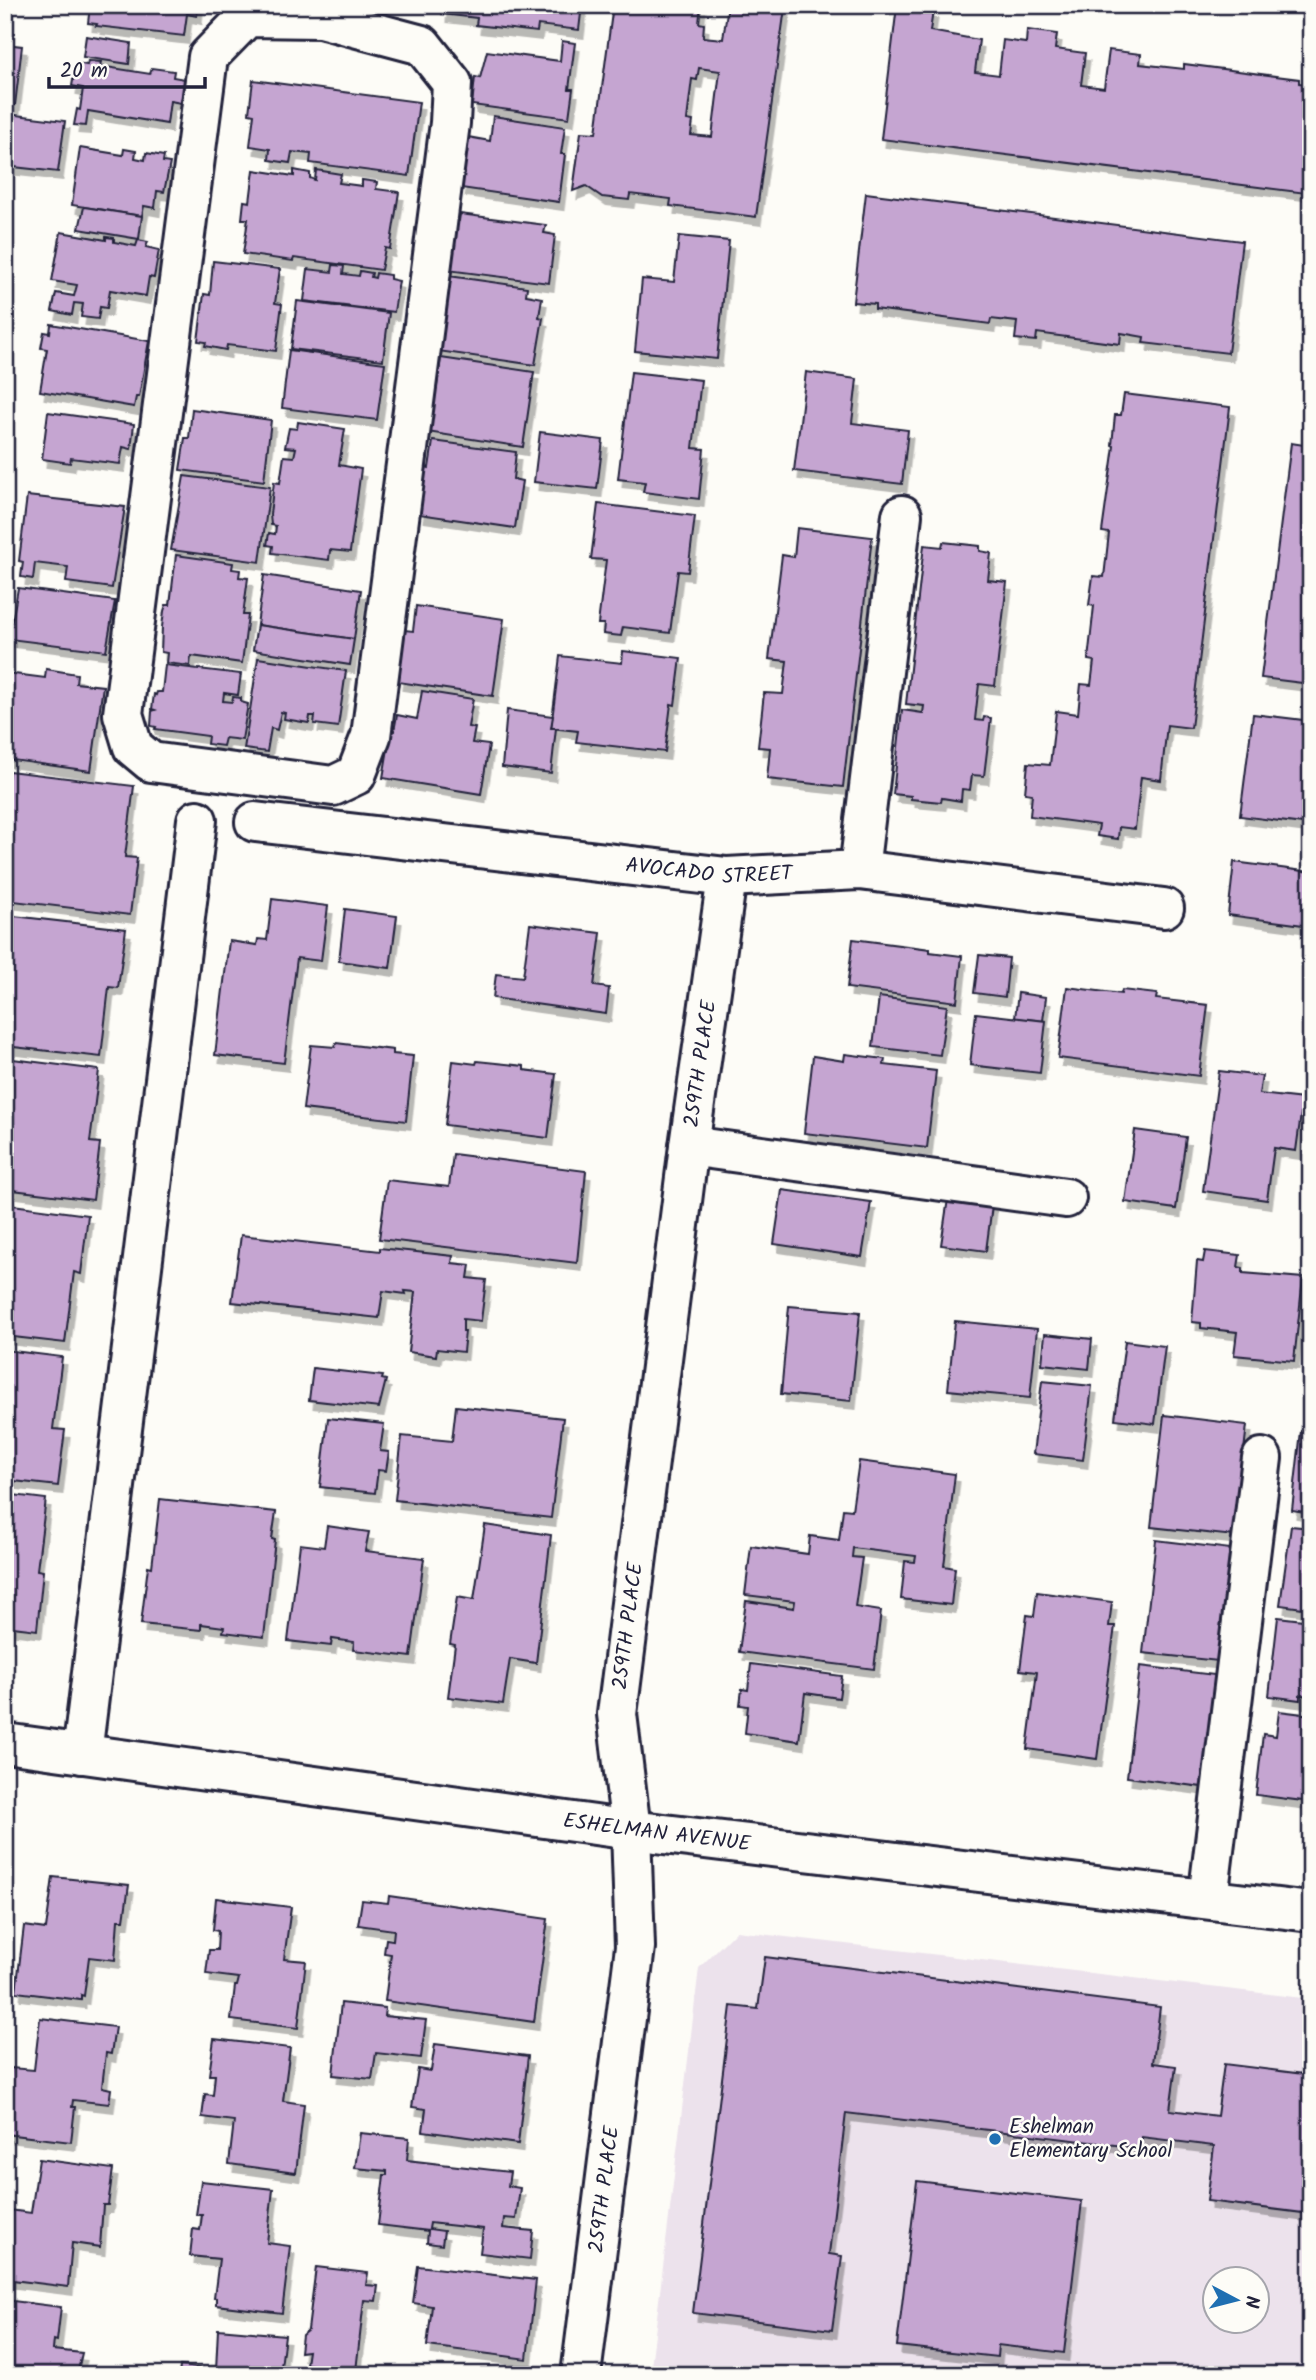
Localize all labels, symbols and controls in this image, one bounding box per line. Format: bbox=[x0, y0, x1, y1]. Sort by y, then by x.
scale bar bbox=[49, 46, 205, 90]
text: 20 m bbox=[60, 55, 108, 88]
street label: AVOCADO STREET bbox=[624, 849, 795, 894]
street label: 259TH PLACE bbox=[675, 997, 726, 1129]
street label: 259TH PLACE bbox=[604, 1560, 653, 1692]
street label: ESHELMAN AVENUE bbox=[561, 1804, 753, 1861]
place label: Eshelman Elementary School bbox=[1009, 2111, 1172, 2168]
street label: 259TH PLACE bbox=[580, 2123, 629, 2255]
marker: Eshelman Elementary School bbox=[987, 2131, 1003, 2147]
north arrow bbox=[1200, 2264, 1270, 2334]
text: N bbox=[1235, 2294, 1267, 2310]

